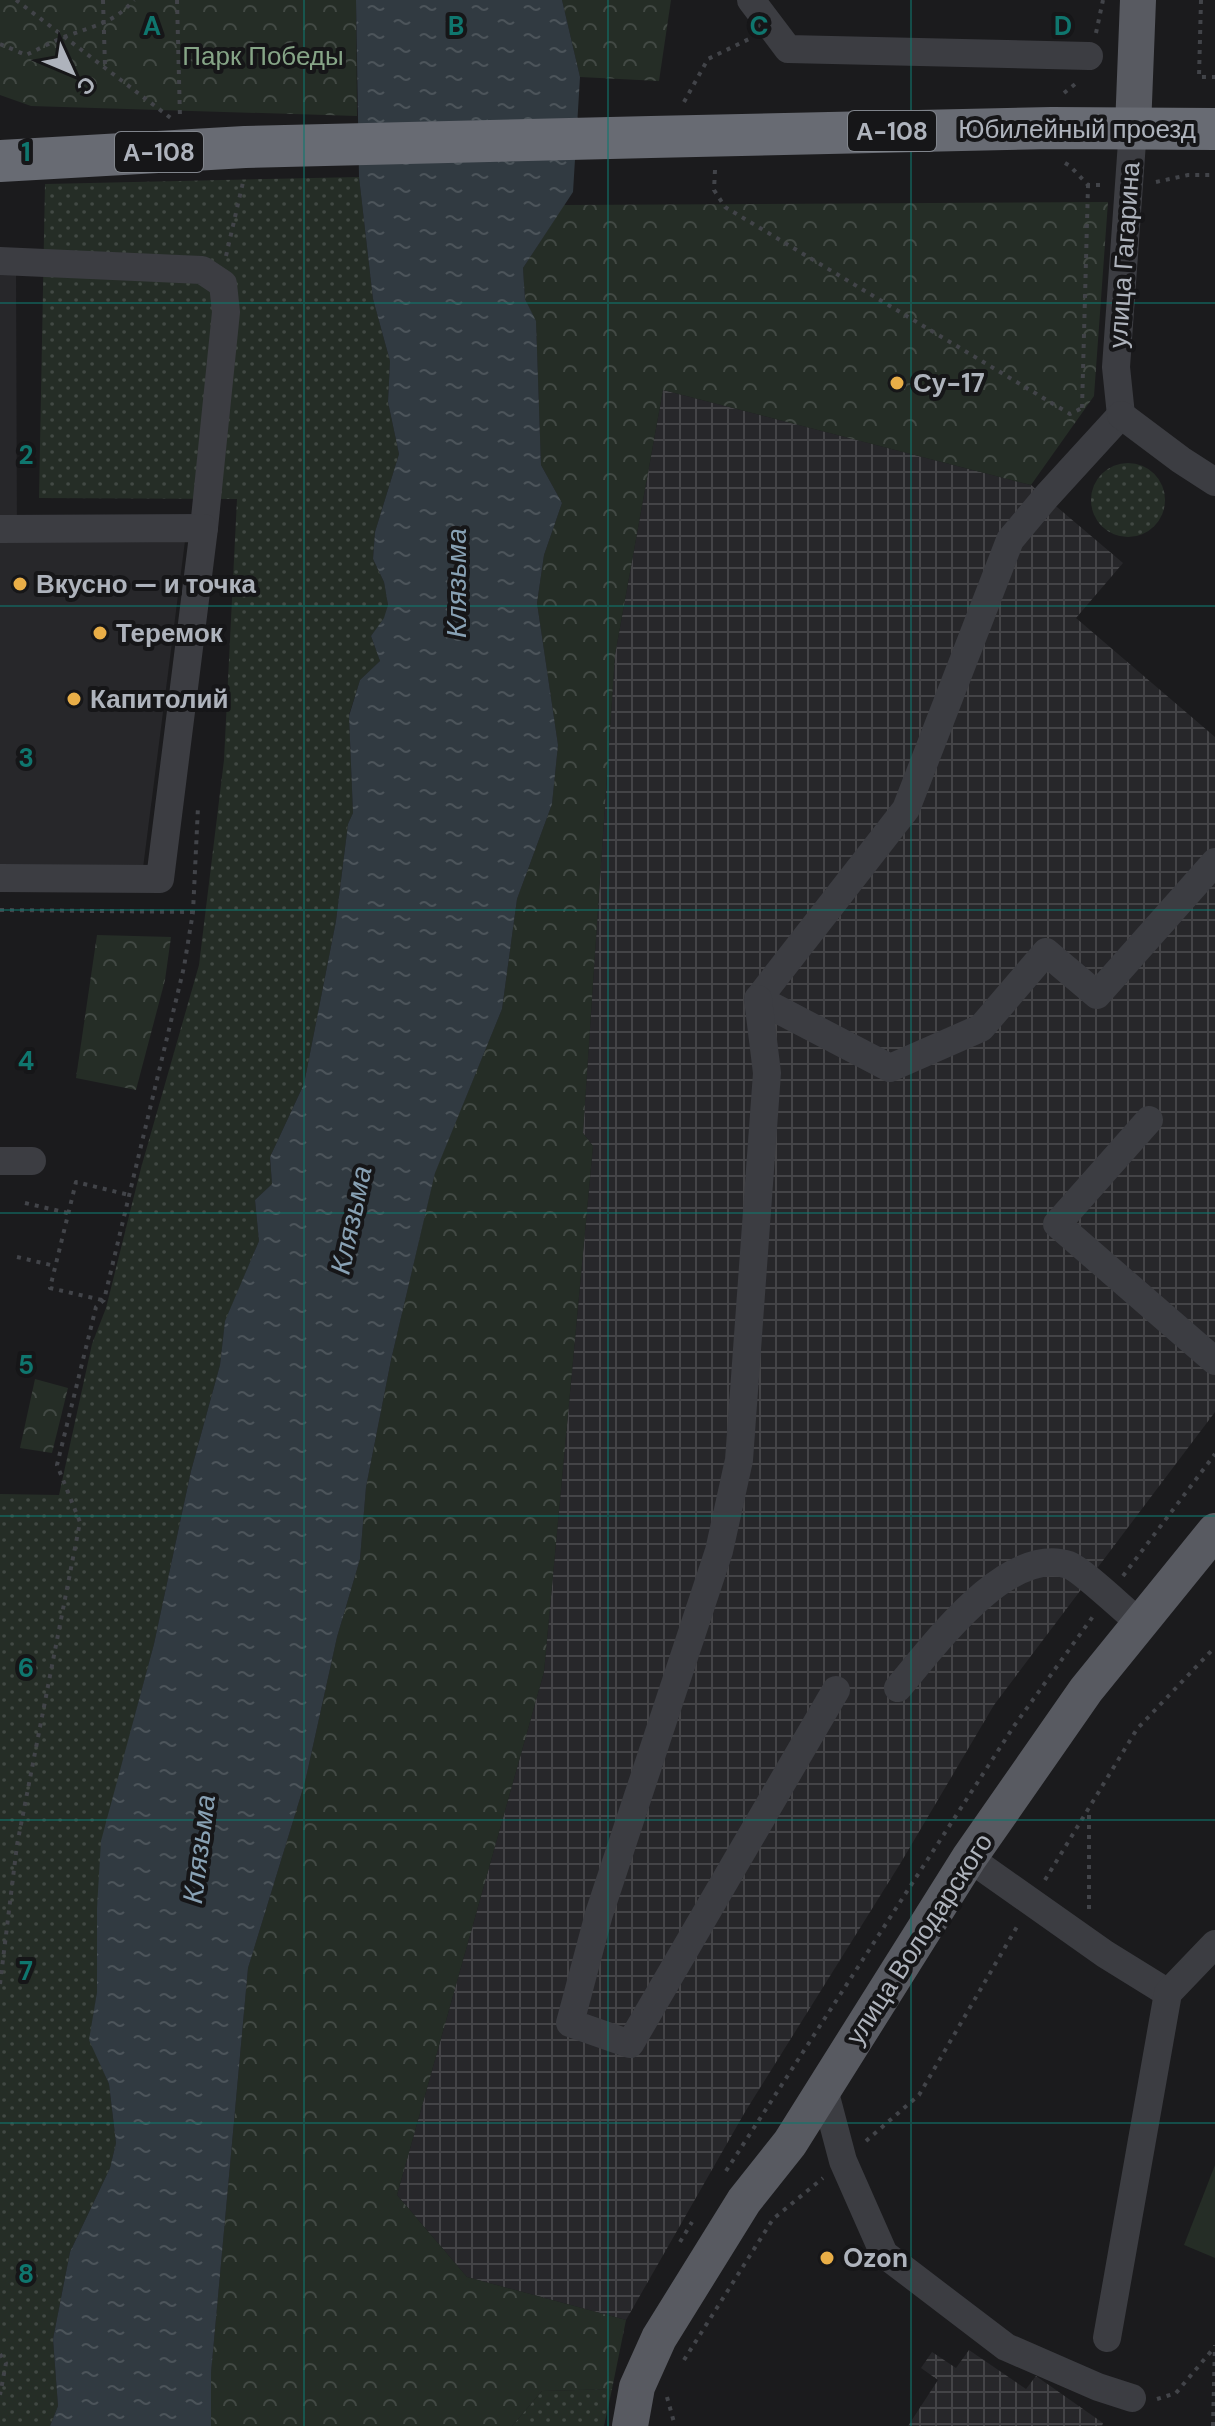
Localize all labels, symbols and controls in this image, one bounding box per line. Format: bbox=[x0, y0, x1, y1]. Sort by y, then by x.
text: A bbox=[143, 9, 161, 43]
text: B bbox=[448, 9, 464, 43]
text: C bbox=[749, 9, 769, 43]
text: D bbox=[1054, 9, 1072, 43]
north arrow bbox=[32, 32, 112, 112]
park label: Парк Победы bbox=[182, 39, 344, 73]
text: С bbox=[70, 70, 102, 101]
road number: А-108 bbox=[848, 111, 936, 151]
street label: Юбилейный проезд bbox=[958, 112, 1196, 146]
road number: А-108 bbox=[115, 132, 203, 172]
text: 1 bbox=[21, 135, 31, 169]
street label: улица Гагарина bbox=[1101, 160, 1148, 349]
place label: Су-17 bbox=[913, 366, 985, 400]
marker: Су-17 bbox=[888, 374, 906, 392]
text: 2 bbox=[18, 438, 34, 472]
water label: Клязьма bbox=[438, 528, 475, 638]
place label: Вкусно — и точка bbox=[36, 567, 257, 601]
marker: Вкусно — и точка bbox=[11, 575, 29, 593]
place label: Теремок bbox=[116, 616, 224, 650]
marker: Теремок bbox=[91, 624, 109, 642]
place label: Капитолий bbox=[90, 682, 228, 716]
marker: Капитолий bbox=[65, 690, 83, 708]
text: 3 bbox=[18, 741, 34, 775]
text: 4 bbox=[18, 1044, 34, 1078]
water label: Клязьма bbox=[321, 1162, 381, 1278]
text: 5 bbox=[18, 1348, 34, 1382]
text: 6 bbox=[18, 1651, 34, 1685]
water label: Клязьма bbox=[174, 1792, 224, 1906]
street label: улица Володарского bbox=[838, 1827, 1000, 2051]
text: 7 bbox=[19, 1954, 33, 1988]
place label: Ozon bbox=[843, 2241, 908, 2275]
marker: Ozon bbox=[818, 2249, 836, 2267]
text: 8 bbox=[18, 2257, 34, 2291]

